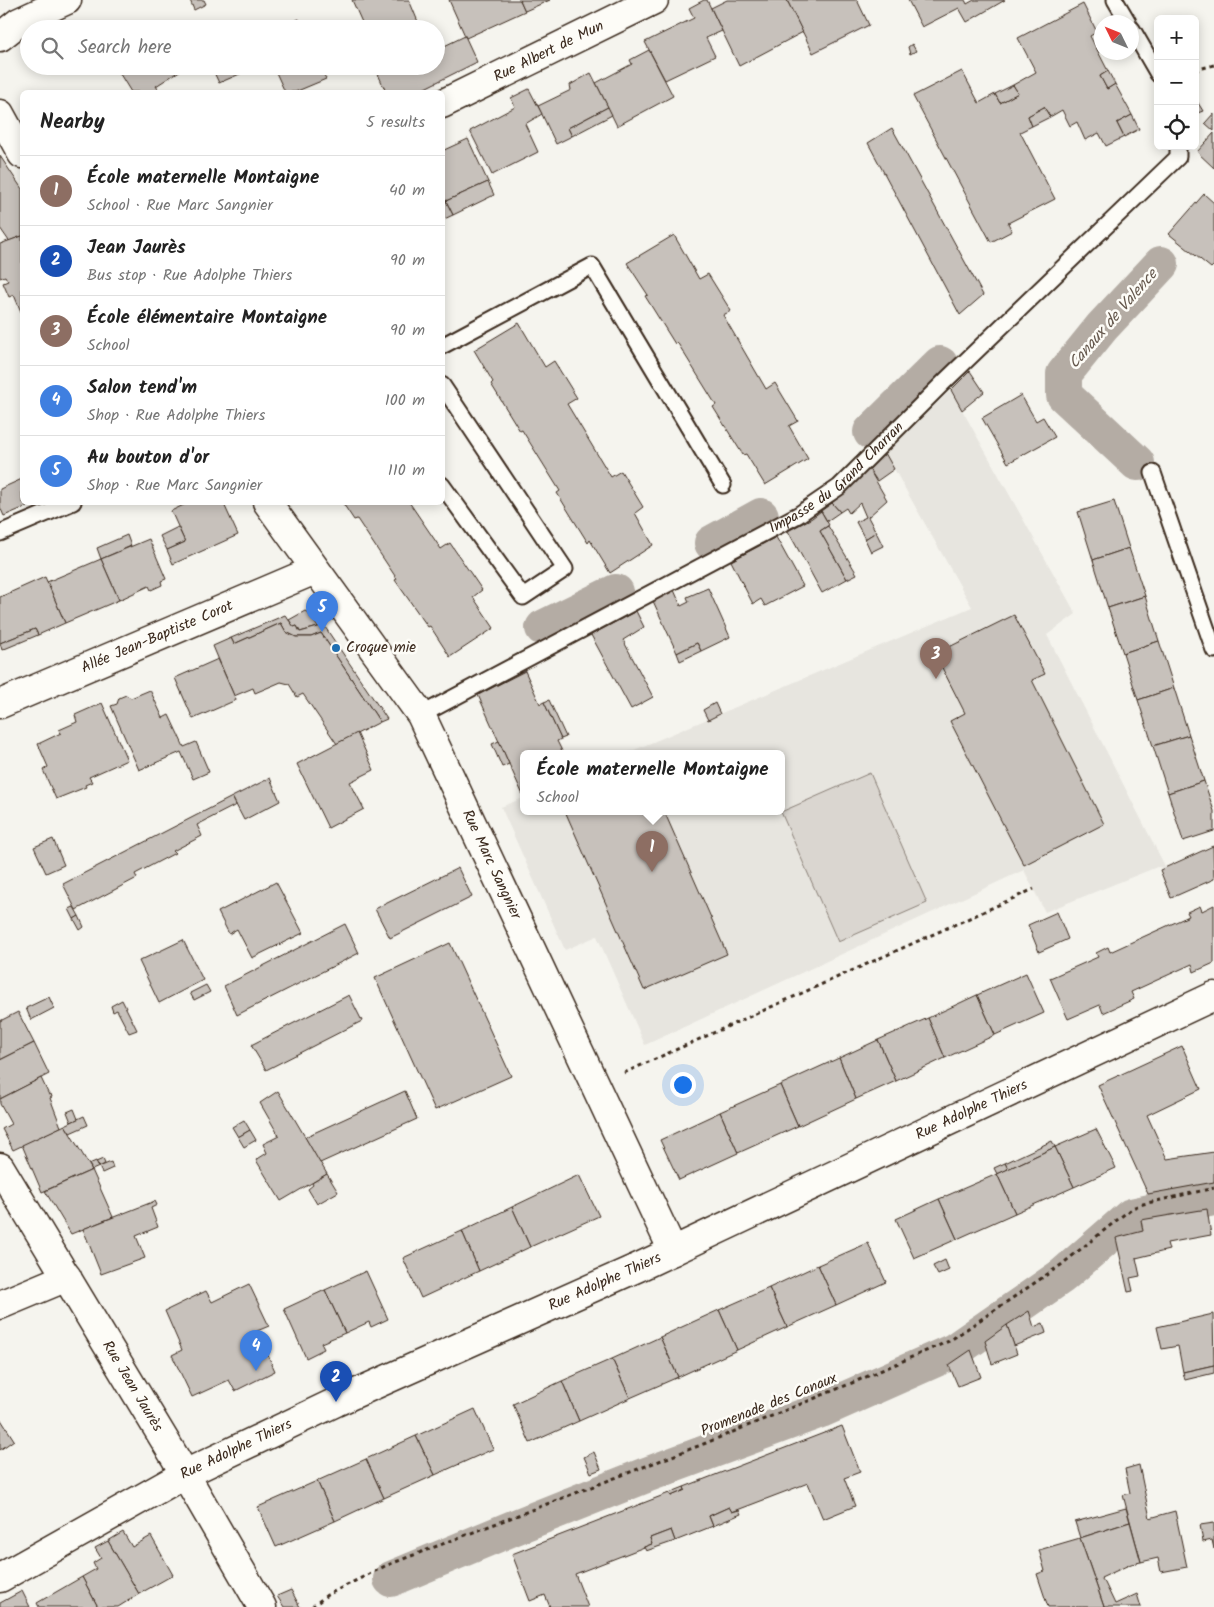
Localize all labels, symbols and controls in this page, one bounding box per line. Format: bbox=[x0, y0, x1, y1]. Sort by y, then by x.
street label: Rue Albert de Mun bbox=[490, 14, 608, 89]
north arrow bbox=[1094, 15, 1139, 60]
map controls bbox=[1154, 15, 1199, 150]
button: + bbox=[1154, 15, 1199, 60]
search box bbox=[20, 20, 445, 75]
text: Search here bbox=[78, 33, 172, 63]
icon: search bbox=[38, 34, 66, 62]
button: − bbox=[1154, 60, 1199, 105]
button: locate bbox=[1154, 105, 1199, 150]
text: Nearby bbox=[40, 106, 105, 139]
text: 5 results bbox=[366, 110, 425, 135]
text: École maternelle Montaigne bbox=[87, 163, 319, 193]
text: 1 bbox=[54, 178, 58, 203]
text: 40 m bbox=[389, 178, 425, 203]
text: School · Rue Marc Sangnier bbox=[87, 193, 273, 218]
text: Jean Jaurès bbox=[87, 233, 186, 263]
text: 2 bbox=[51, 248, 61, 273]
text: 90 m bbox=[390, 248, 425, 273]
water label: Canaux de Valence bbox=[1062, 262, 1165, 375]
text: Bus stop · Rue Adolphe Thiers bbox=[87, 263, 292, 288]
text: École élémentaire Montaigne bbox=[87, 303, 327, 333]
text: 3 bbox=[52, 318, 60, 343]
text: 90 m bbox=[390, 318, 425, 343]
text: School bbox=[87, 333, 130, 358]
text: Salon tend'm bbox=[87, 373, 197, 403]
text: 4 bbox=[52, 388, 60, 413]
text: 100 m bbox=[385, 388, 425, 413]
text: Shop · Rue Adolphe Thiers bbox=[87, 403, 265, 428]
street label: Impasse du Grand Charran bbox=[765, 416, 910, 540]
text: Au bouton d'or bbox=[87, 443, 209, 473]
text: 5 bbox=[52, 458, 60, 483]
text: 110 m bbox=[388, 458, 425, 483]
text: Shop · Rue Marc Sangnier bbox=[87, 473, 262, 498]
pin: 5 bbox=[306, 591, 338, 632]
street label: Allée Jean-Baptiste Corot bbox=[78, 594, 237, 680]
place label: Croque mie bbox=[346, 636, 416, 660]
pin: 3 bbox=[920, 638, 952, 679]
marker: Croque mie bbox=[330, 642, 342, 654]
popup bbox=[520, 750, 785, 815]
text: École maternelle Montaigne bbox=[536, 755, 769, 785]
text: School bbox=[536, 785, 579, 810]
street label: Rue Marc Sangnier bbox=[455, 806, 528, 924]
pin: 1 bbox=[636, 831, 668, 872]
your location bbox=[670, 1072, 696, 1098]
street label: Rue Adolphe Thiers bbox=[912, 1073, 1032, 1147]
street label: Rue Adolphe Thiers bbox=[545, 1246, 666, 1318]
pin: 4 bbox=[240, 1330, 272, 1371]
street label: Rue Jean Jaurès bbox=[95, 1336, 169, 1437]
pin: 2 bbox=[320, 1361, 352, 1402]
street label: Promenade des Canaux bbox=[697, 1366, 841, 1443]
street label: Rue Adolphe Thiers bbox=[176, 1412, 297, 1487]

